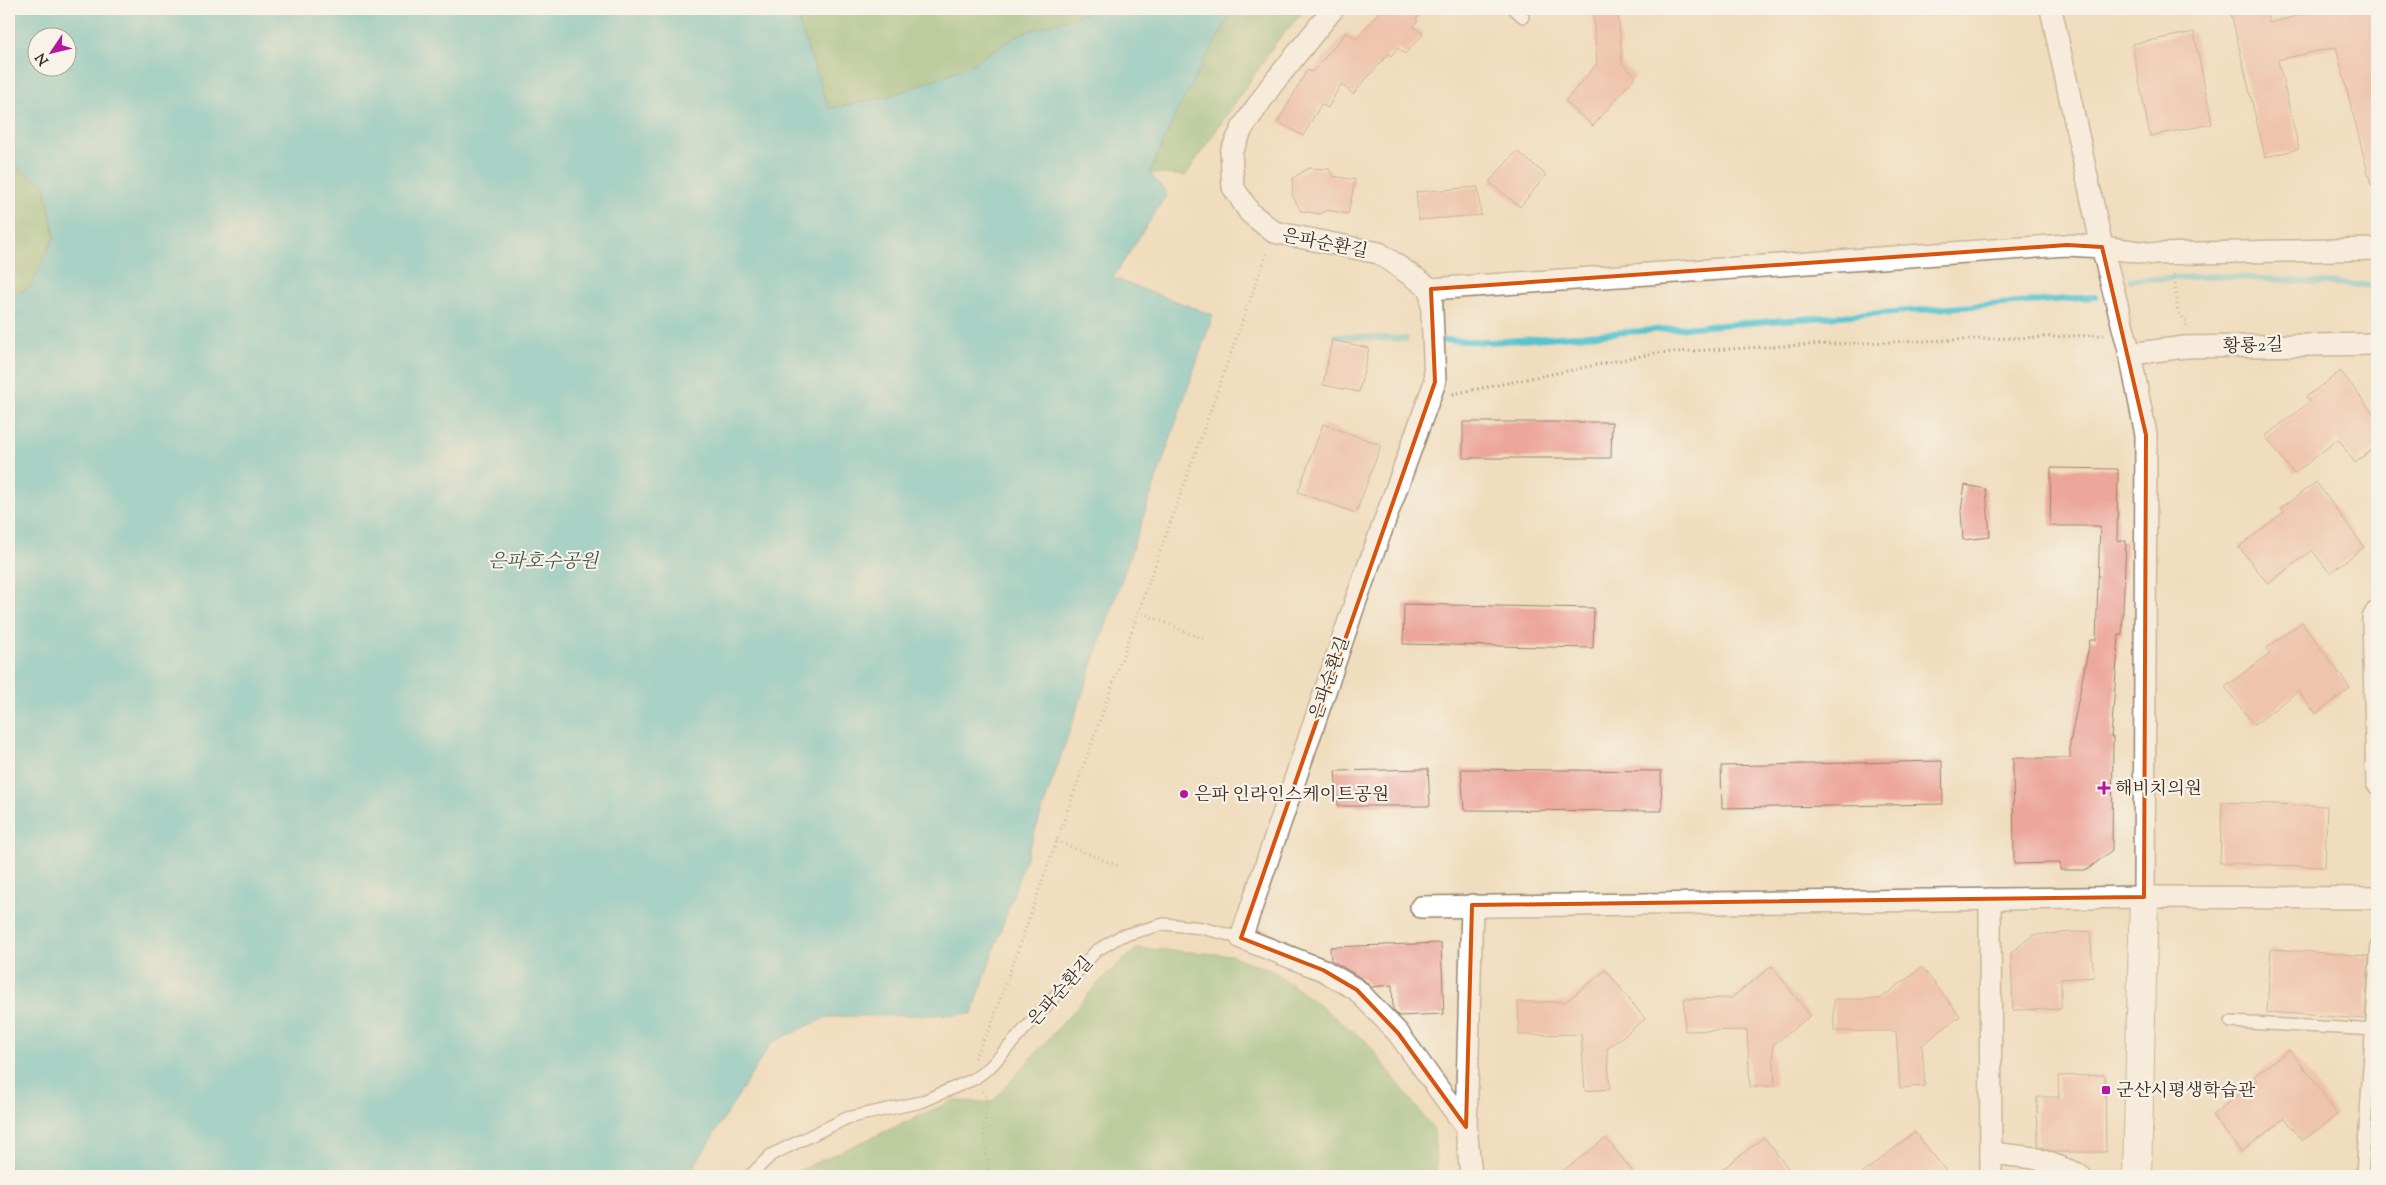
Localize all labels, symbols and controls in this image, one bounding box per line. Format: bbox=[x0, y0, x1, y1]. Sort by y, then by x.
north arrow bbox=[28, 28, 78, 78]
text: N bbox=[32, 48, 54, 69]
street label: 은파순환길 bbox=[1279, 224, 1370, 266]
street label: 황룡2길 bbox=[2222, 333, 2284, 361]
water label: 은파호수공원 bbox=[488, 549, 600, 576]
street label: 은파순환길 bbox=[1304, 633, 1357, 724]
place label: 해비치의원 bbox=[2115, 777, 2202, 803]
marker: 해비치의원 bbox=[2097, 781, 2111, 795]
place label: 은파 인라인스케이트공원 bbox=[1194, 783, 1389, 809]
marker: 은파 인라인스케이트공원 bbox=[1178, 788, 1190, 800]
street label: 은파순환길 bbox=[1023, 951, 1100, 1033]
place label: 군산시평생학습관 bbox=[2116, 1079, 2256, 1105]
marker: 군산시평생학습관 bbox=[2100, 1084, 2112, 1096]

